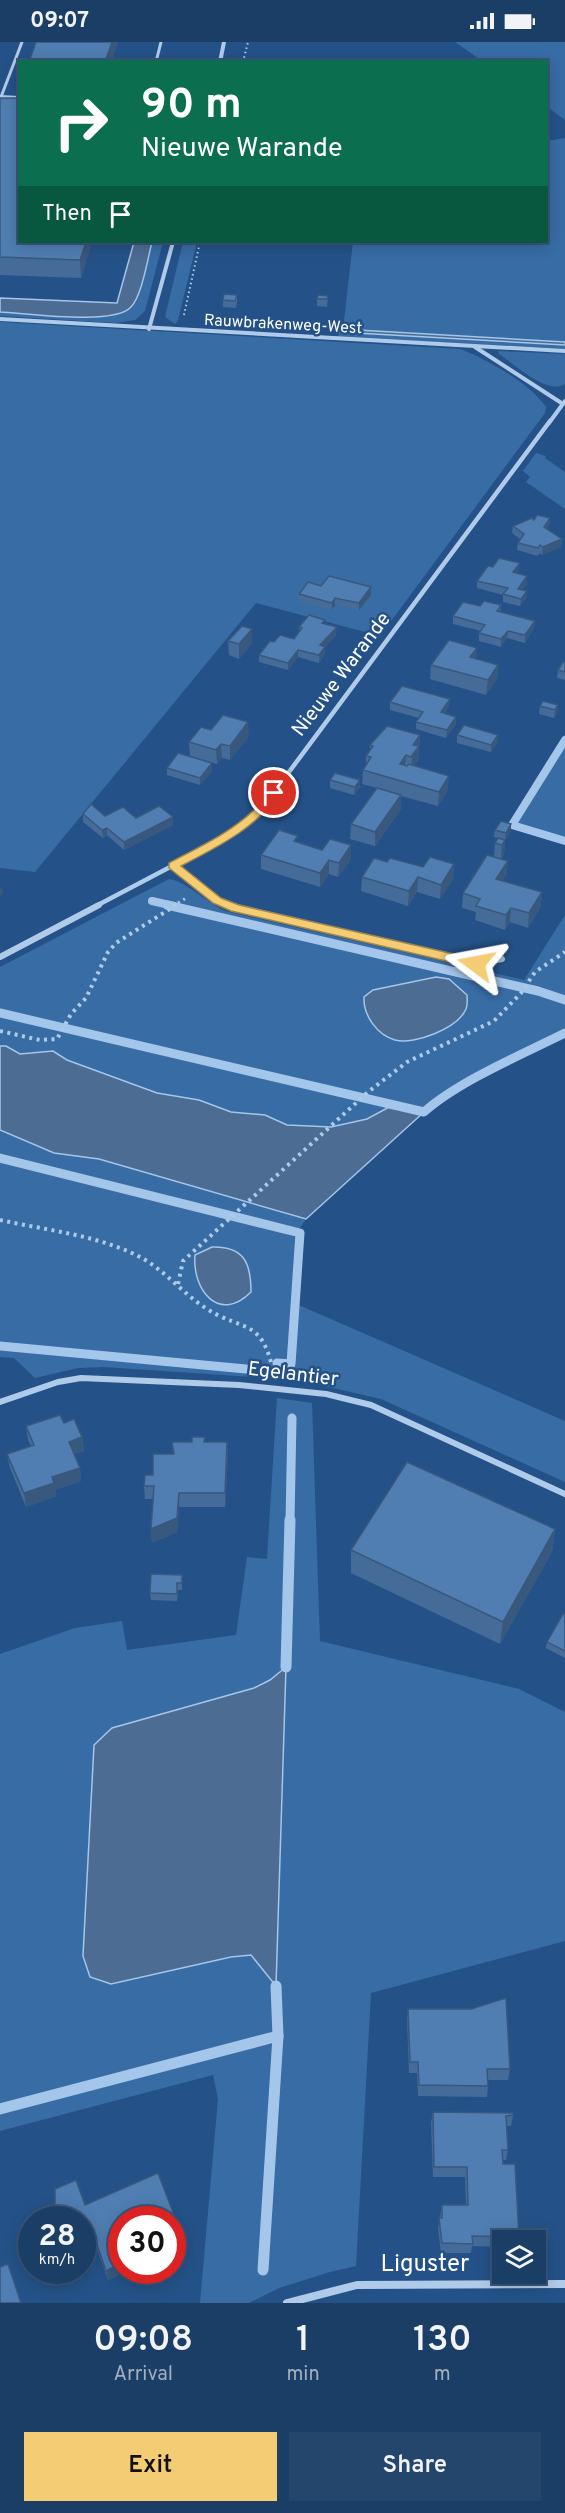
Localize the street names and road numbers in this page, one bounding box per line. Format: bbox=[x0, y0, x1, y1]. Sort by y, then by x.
street label: Rauwbrakenweg-West bbox=[203, 311, 363, 339]
street label: Nieuwe Warande bbox=[287, 608, 397, 742]
street label: Egelantier bbox=[246, 1357, 340, 1393]
street label: Liguster bbox=[381, 2250, 469, 2280]

